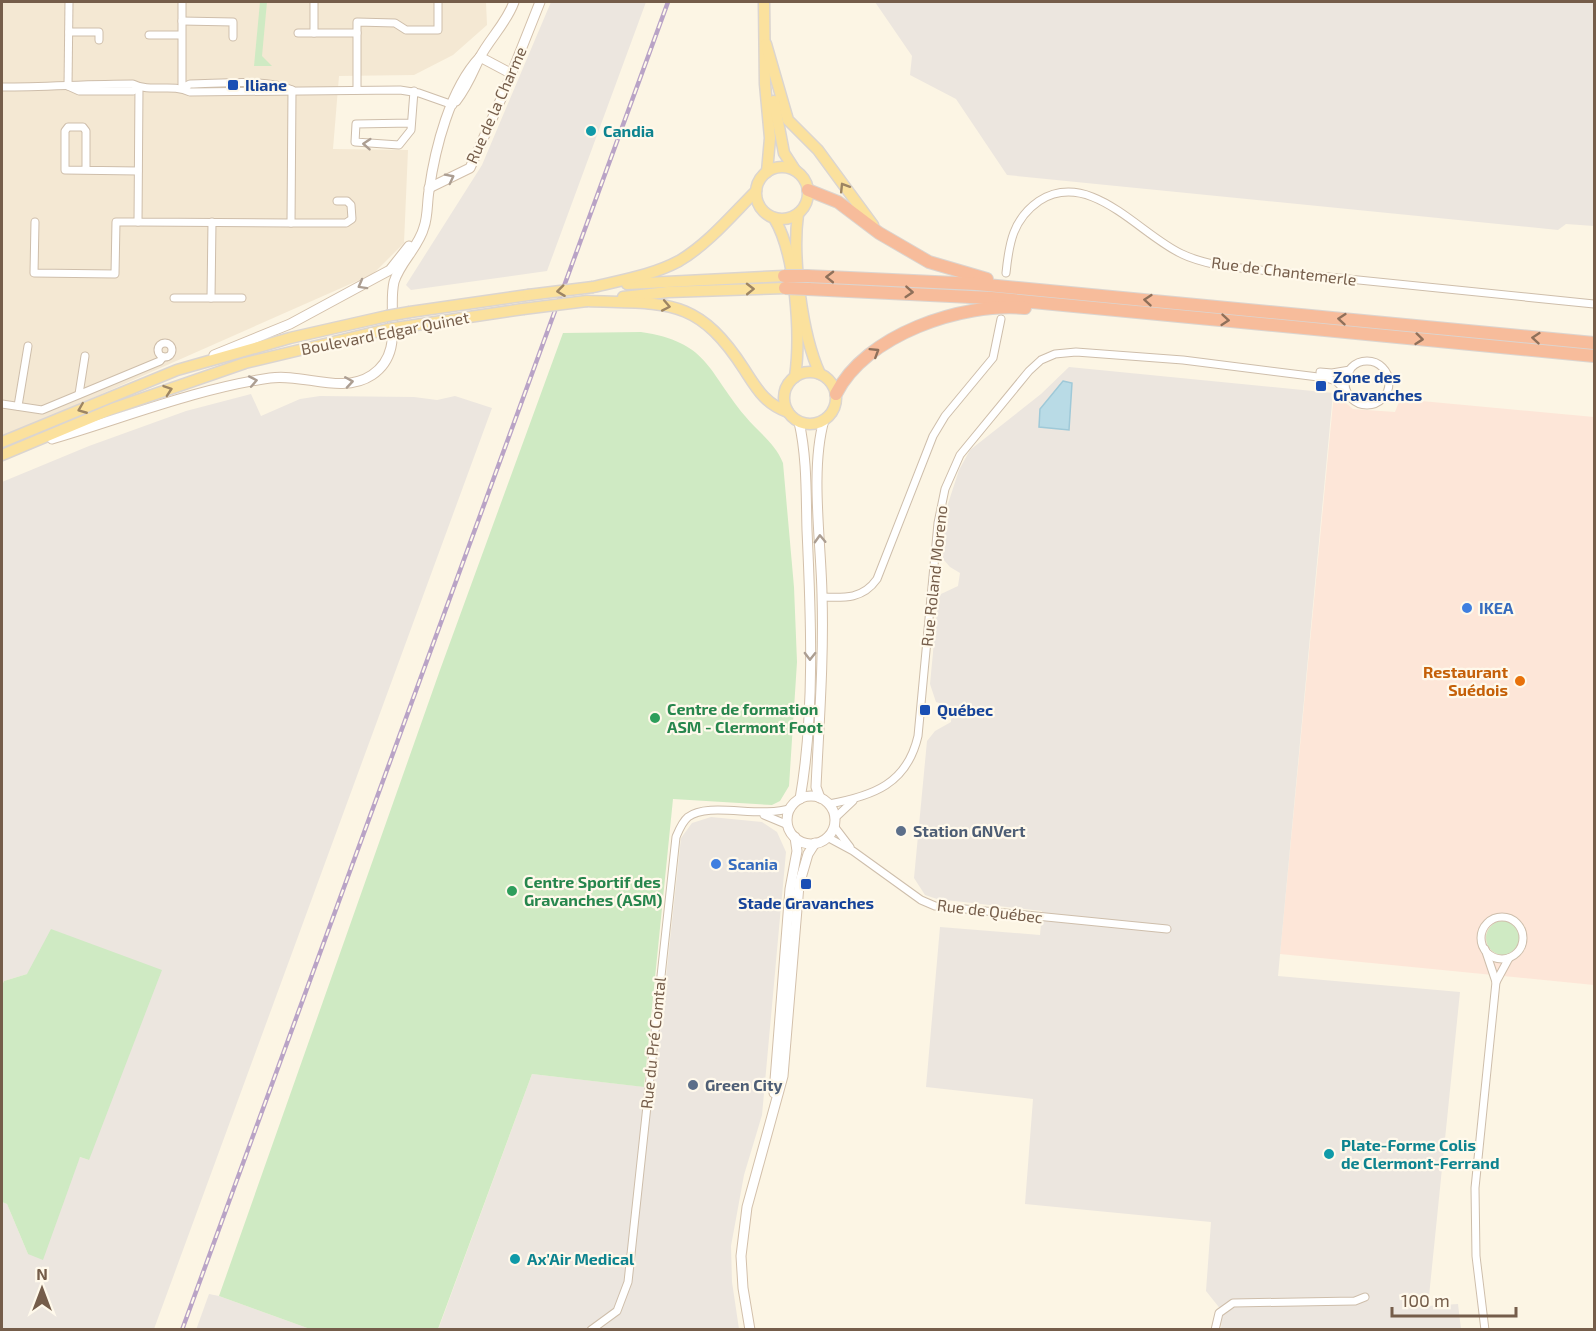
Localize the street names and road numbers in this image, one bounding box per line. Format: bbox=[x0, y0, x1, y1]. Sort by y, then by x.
street label: Rue de la Charme bbox=[461, 43, 530, 166]
street label: Rue de Chantemerle bbox=[1210, 252, 1358, 289]
street label: Boulevard Edgar Quinet bbox=[299, 307, 471, 359]
street label: Rue Roland Moreno bbox=[917, 504, 950, 648]
street label: Rue de Québec bbox=[936, 895, 1044, 927]
street label: Rue du Pré Comtal bbox=[636, 976, 669, 1110]

